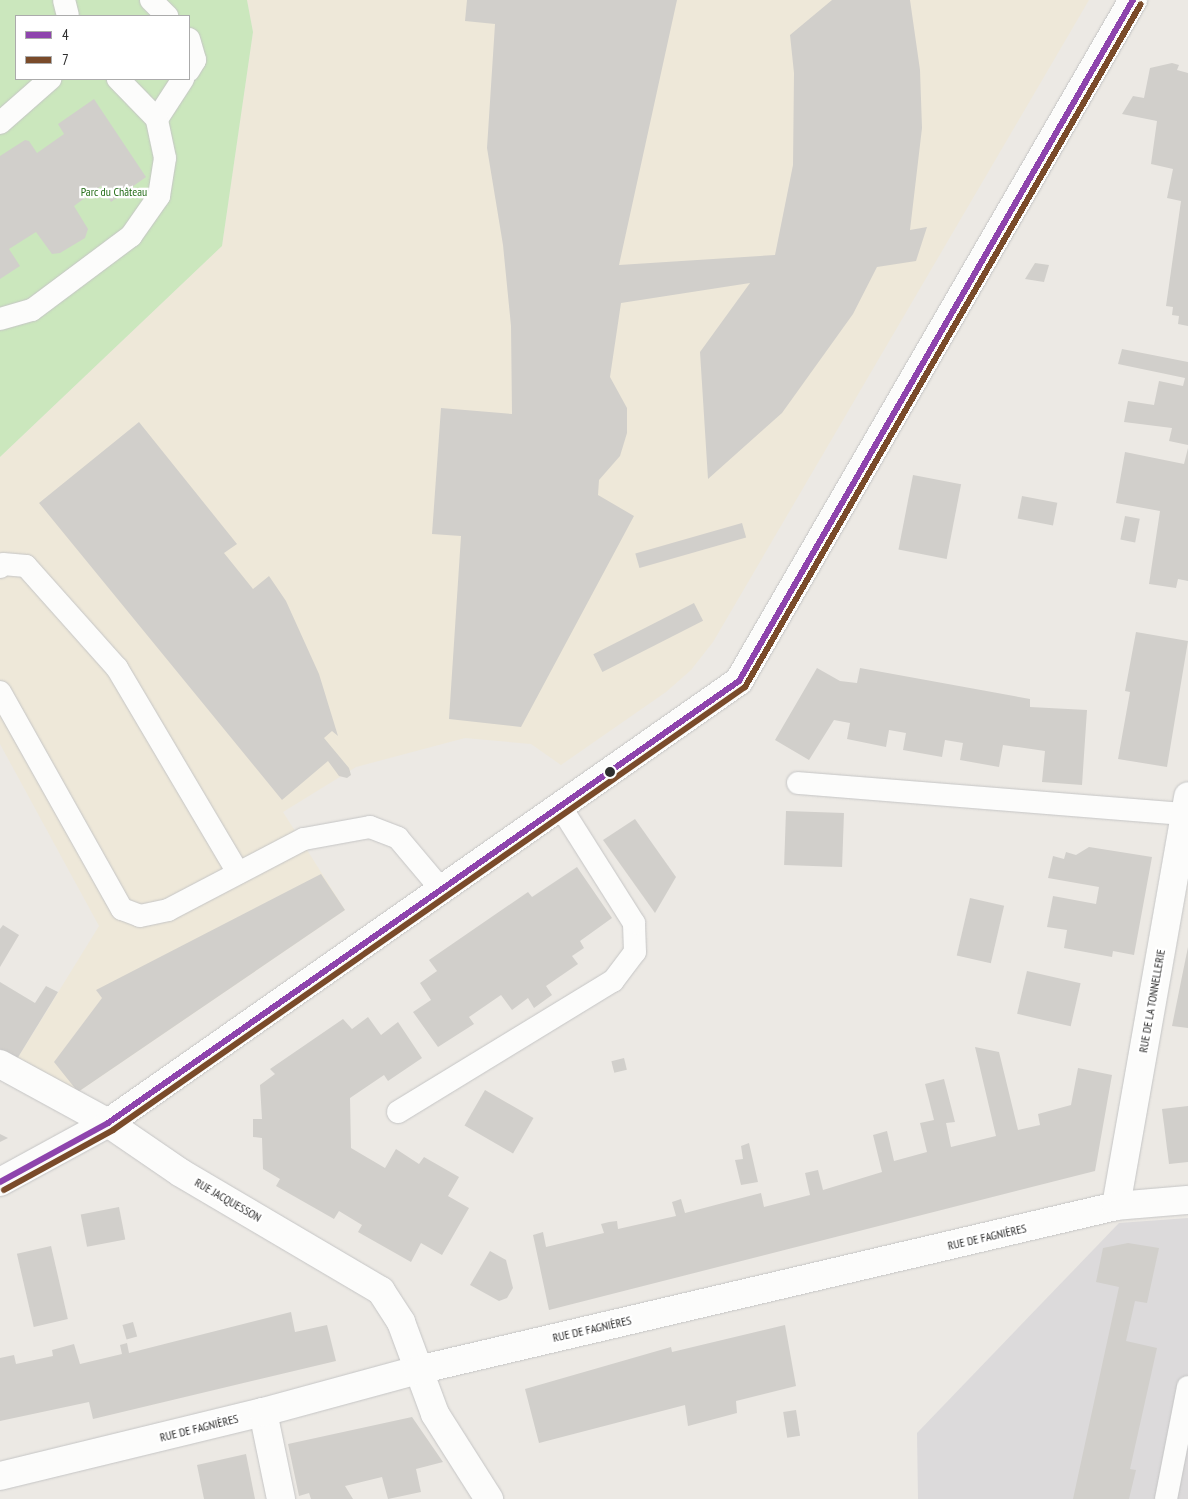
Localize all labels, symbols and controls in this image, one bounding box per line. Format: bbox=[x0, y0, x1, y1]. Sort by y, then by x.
legend bbox=[15, 15, 190, 80]
text: 4 bbox=[62, 25, 69, 44]
text: 7 bbox=[62, 50, 69, 69]
park label: Parc du Château bbox=[81, 185, 147, 199]
unlabelled marker bbox=[605, 767, 615, 777]
street label: RUE DE LA TONNELLERIE bbox=[1136, 948, 1168, 1054]
street label: RUE JACQUESSON bbox=[192, 1175, 264, 1225]
street label: RUE DE FAGNIÈRES bbox=[946, 1221, 1028, 1253]
street label: RUE DE FAGNIÈRES bbox=[551, 1313, 633, 1345]
street label: RUE DE FAGNIÈRES bbox=[158, 1411, 240, 1445]

